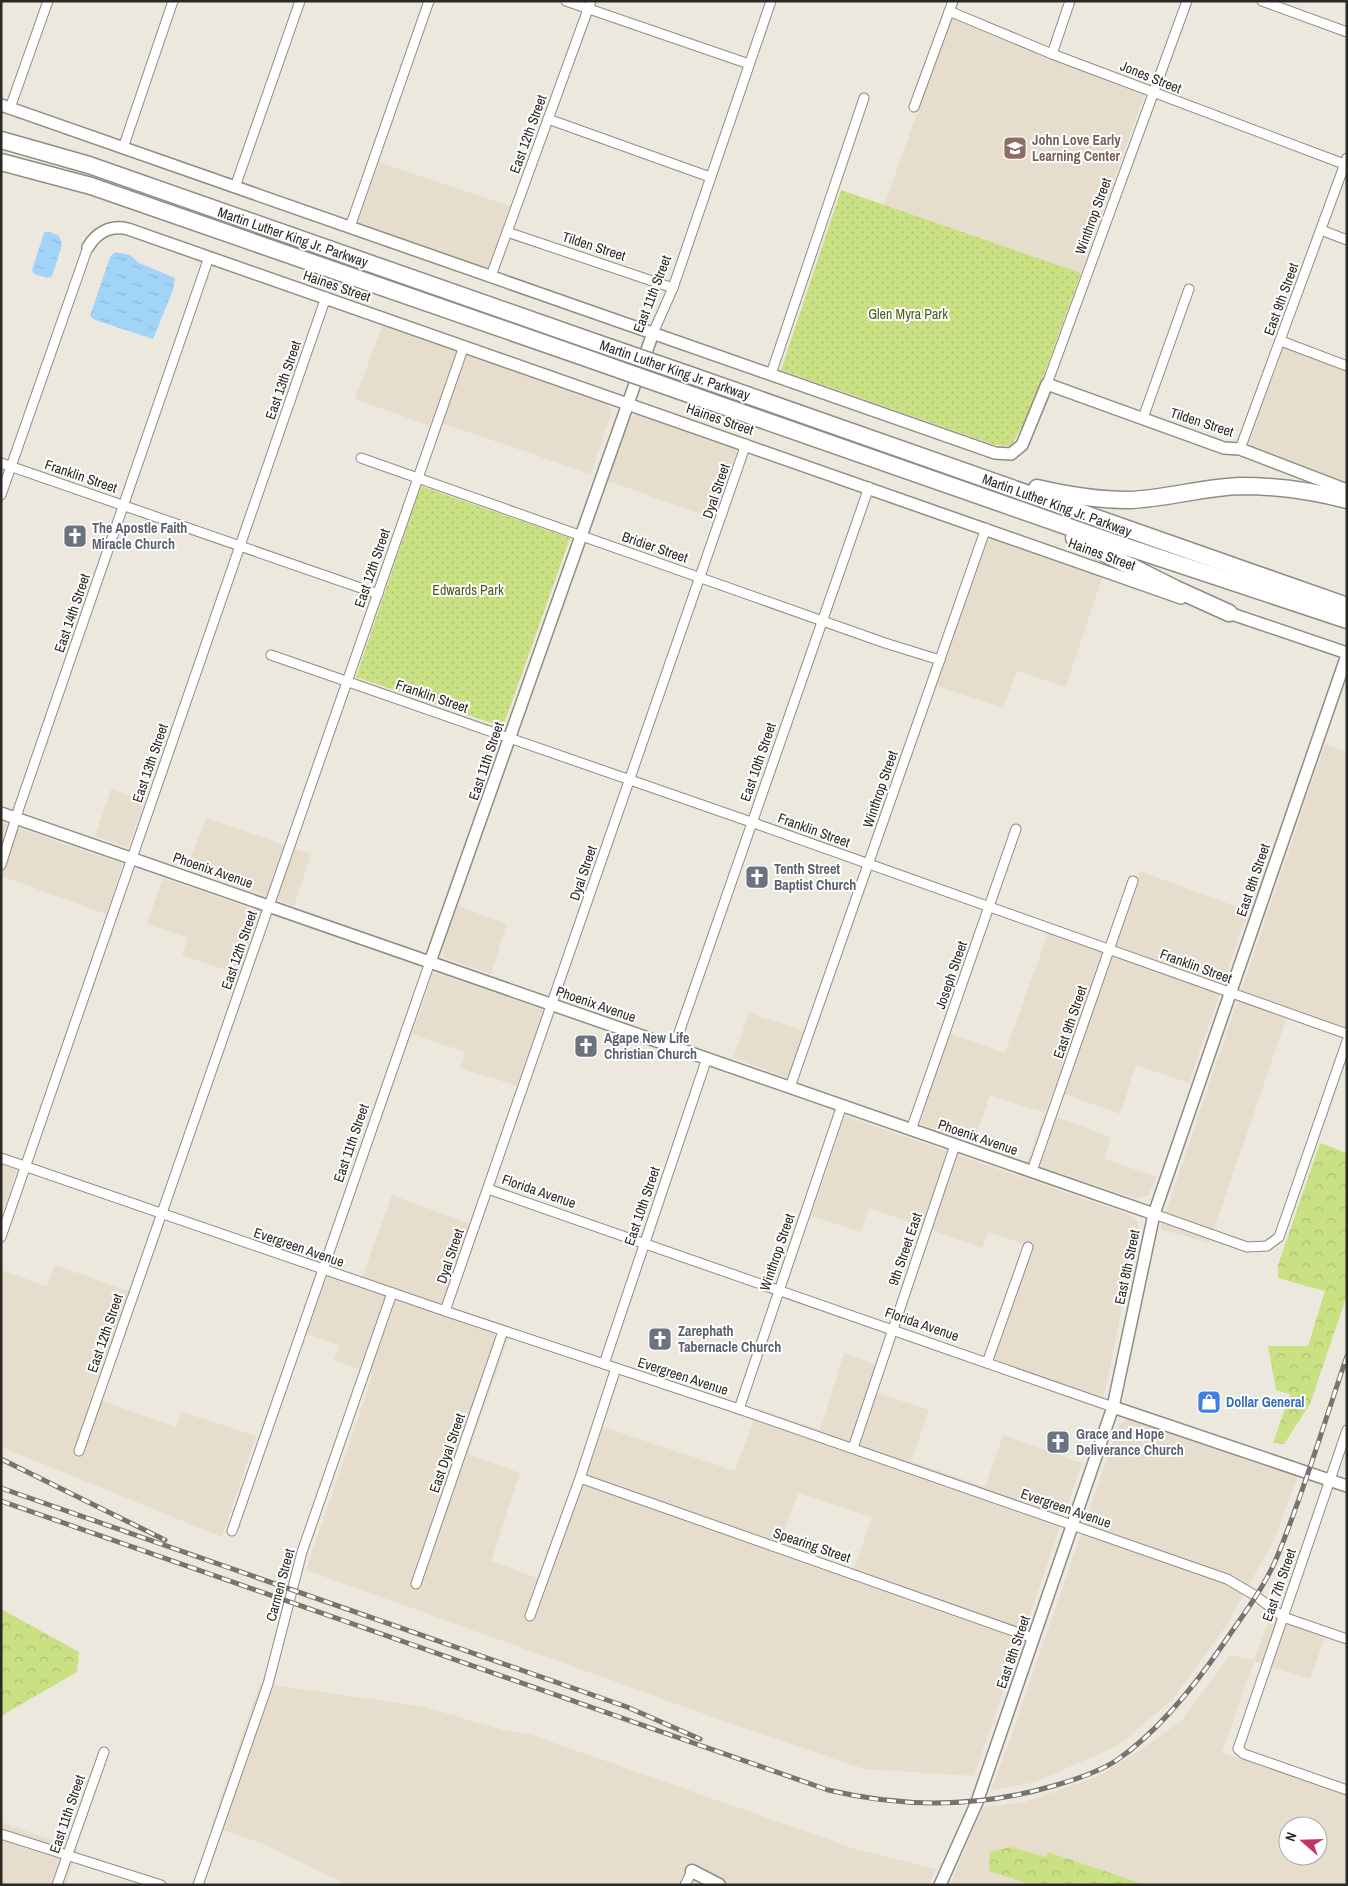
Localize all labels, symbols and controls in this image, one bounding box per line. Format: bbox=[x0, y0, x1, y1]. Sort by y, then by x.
street label: Jones Street bbox=[1118, 57, 1184, 97]
street label: East 12th Street bbox=[505, 92, 551, 176]
place label: John Love Early Learning Center bbox=[1032, 131, 1121, 165]
school or university icon: John Love Early Learning Center bbox=[1002, 135, 1028, 161]
street label: Winthrop Street bbox=[1071, 175, 1115, 257]
street label: Martin Luther King Jr. Parkway bbox=[216, 203, 371, 271]
street label: Tilden Street bbox=[560, 227, 628, 265]
street label: East 11th Street bbox=[629, 253, 675, 335]
street label: East 9th Street bbox=[1260, 260, 1302, 338]
street label: Haines Street bbox=[301, 266, 373, 306]
park label: Glen Myra Park bbox=[868, 305, 948, 323]
street label: Martin Luther King Jr. Parkway bbox=[598, 336, 753, 404]
street label: East 13th Street bbox=[261, 338, 305, 422]
street label: Haines Street bbox=[684, 399, 756, 439]
street label: Tilden Street bbox=[1168, 403, 1236, 441]
street label: Franklin Street bbox=[42, 455, 120, 497]
street label: Dyal Street bbox=[698, 461, 734, 521]
street label: Martin Luther King Jr. Parkway bbox=[980, 470, 1134, 540]
place label: The Apostle Faith Miracle Church bbox=[92, 519, 187, 553]
church icon: The Apostle Faith Miracle Church bbox=[62, 523, 88, 549]
street label: East 12th Street bbox=[350, 526, 394, 610]
street label: Bridier Street bbox=[620, 527, 690, 567]
street label: Haines Street bbox=[1066, 534, 1138, 574]
street label: East 14th Street bbox=[50, 571, 94, 655]
park label: Edwards Park bbox=[432, 581, 504, 599]
street label: Franklin Street bbox=[393, 675, 471, 717]
street label: East 11th Street bbox=[464, 720, 508, 802]
street label: East 10th Street bbox=[736, 720, 780, 804]
street label: East 13th Street bbox=[128, 721, 172, 805]
street label: Winthrop Street bbox=[858, 748, 902, 830]
street label: Franklin Street bbox=[776, 809, 852, 851]
street label: East 8th Street bbox=[1232, 841, 1274, 919]
street label: Dyal Street bbox=[565, 843, 601, 903]
street label: Phoenix Avenue bbox=[171, 848, 255, 892]
place label: Tenth Street Baptist Church bbox=[774, 860, 856, 894]
church icon: Tenth Street Baptist Church bbox=[744, 864, 770, 890]
street label: East 12th Street bbox=[217, 908, 261, 992]
street label: Joseph Street bbox=[931, 939, 971, 1011]
street label: Franklin Street bbox=[1158, 945, 1234, 987]
street label: Phoenix Avenue bbox=[554, 982, 638, 1026]
street label: East 9th Street bbox=[1049, 983, 1091, 1061]
place label: Agape New Life Christian Church bbox=[604, 1029, 697, 1063]
church icon: Agape New Life Christian Church bbox=[573, 1033, 599, 1059]
street label: East 11th Street bbox=[329, 1102, 373, 1184]
street label: Phoenix Avenue bbox=[936, 1115, 1020, 1159]
street label: East 10th Street bbox=[620, 1164, 664, 1248]
street label: Florida Avenue bbox=[500, 1170, 578, 1212]
street label: 9th Street East bbox=[884, 1210, 926, 1288]
street label: Winthrop Street bbox=[755, 1211, 799, 1293]
street label: Evergreen Avenue bbox=[252, 1223, 346, 1271]
street label: Dyal Street bbox=[432, 1226, 468, 1286]
street label: East 8th Street bbox=[1110, 1228, 1144, 1306]
street label: East 12th Street bbox=[83, 1291, 127, 1375]
street label: Florida Avenue bbox=[883, 1303, 961, 1345]
place label: Zarephath Tabernacle Church bbox=[678, 1322, 781, 1356]
church icon: Zarephath Tabernacle Church bbox=[647, 1326, 673, 1352]
street label: Evergreen Avenue bbox=[635, 1353, 731, 1399]
shop icon: Dollar General bbox=[1196, 1389, 1222, 1415]
place label: Dollar General bbox=[1226, 1393, 1304, 1411]
street label: East Dyal Street bbox=[425, 1411, 469, 1495]
place label: Grace and Hope Deliverance Church bbox=[1076, 1425, 1184, 1459]
church icon: Grace and Hope Deliverance Church bbox=[1045, 1429, 1071, 1455]
street label: Evergreen Avenue bbox=[1019, 1484, 1113, 1532]
street label: Spearing Street bbox=[771, 1523, 853, 1567]
street label: East 7th Street bbox=[1258, 1546, 1300, 1624]
street label: Carmen Street bbox=[262, 1547, 298, 1623]
street label: East 8th Street bbox=[992, 1613, 1034, 1691]
street label: East 11th Street bbox=[45, 1773, 89, 1855]
north arrow bbox=[1278, 1816, 1328, 1866]
text: N bbox=[1281, 1830, 1301, 1844]

